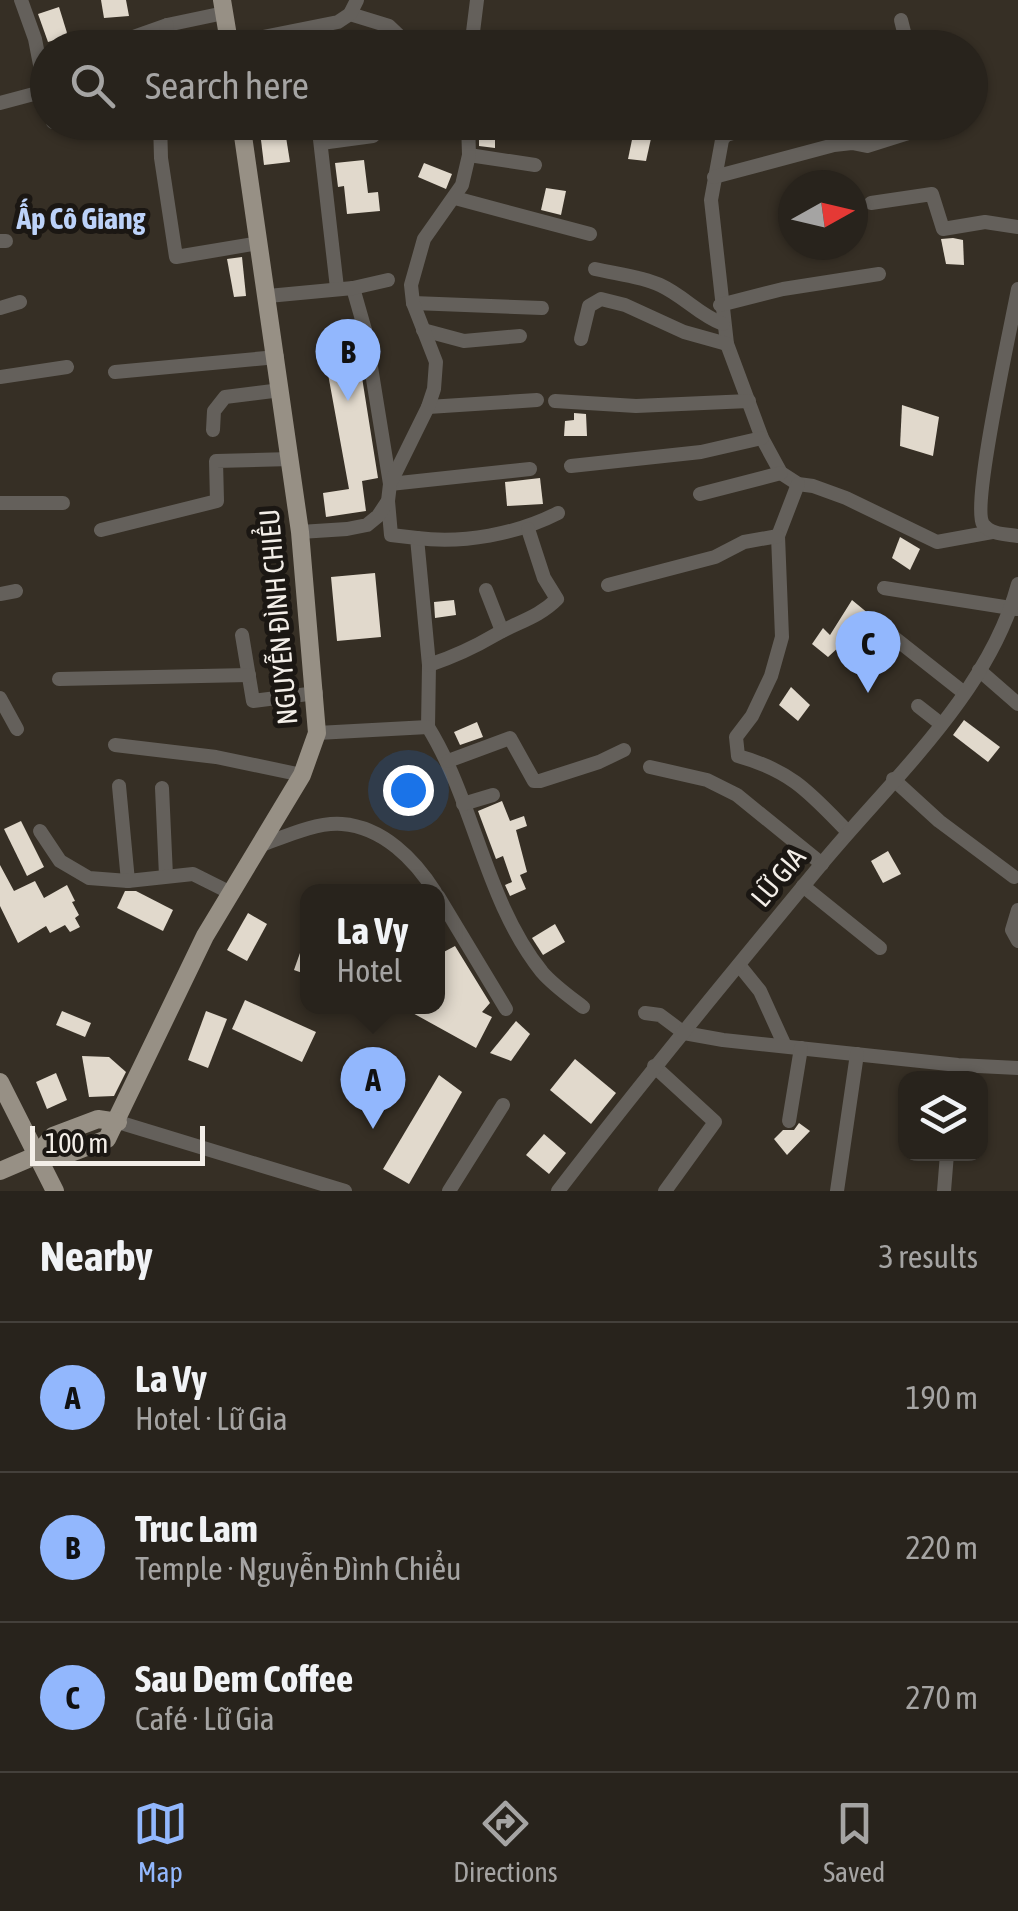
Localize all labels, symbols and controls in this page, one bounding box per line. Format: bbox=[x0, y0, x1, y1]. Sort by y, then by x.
search box bbox=[30, 30, 988, 140]
icon: search bbox=[65, 58, 120, 113]
text: Search here bbox=[145, 64, 309, 107]
north arrow bbox=[778, 170, 868, 260]
district label: Ấp Cô Giang bbox=[16, 198, 146, 235]
pin: B bbox=[316, 318, 380, 401]
street label: NGUYỄN ĐÌNH CHIỂU bbox=[249, 508, 303, 727]
pin: C bbox=[836, 610, 900, 693]
your location bbox=[383, 765, 434, 816]
street label: LỮ GIA bbox=[744, 841, 812, 913]
popup bbox=[300, 884, 445, 1014]
text: La Vy bbox=[337, 909, 408, 952]
text: Hotel bbox=[337, 952, 402, 989]
pin: A bbox=[340, 1046, 406, 1129]
map controls bbox=[898, 1071, 988, 1161]
button: layers bbox=[898, 1071, 988, 1161]
scale bar bbox=[30, 1121, 205, 1166]
text: 100 m bbox=[45, 1127, 108, 1159]
text: Nearby bbox=[40, 1232, 153, 1280]
text: 3 results bbox=[879, 1238, 978, 1275]
text: La Vy bbox=[135, 1357, 207, 1400]
text: A bbox=[65, 1379, 80, 1416]
text: 190 m bbox=[905, 1379, 978, 1416]
text: Hotel · Lữ Gia bbox=[135, 1400, 288, 1437]
text: Truc Lam bbox=[135, 1507, 258, 1550]
text: B bbox=[65, 1529, 80, 1566]
text: 220 m bbox=[905, 1529, 978, 1566]
text: Temple · Nguyễn Đình Chiểu bbox=[135, 1550, 462, 1587]
text: Sau Dem Coffee bbox=[135, 1657, 353, 1700]
text: C bbox=[65, 1679, 80, 1716]
text: 270 m bbox=[905, 1679, 978, 1716]
text: Café · Lữ Gia bbox=[135, 1700, 275, 1737]
tab: Map bbox=[133, 1796, 188, 1888]
tab: Directions bbox=[453, 1796, 558, 1888]
tab: Saved bbox=[823, 1796, 885, 1888]

